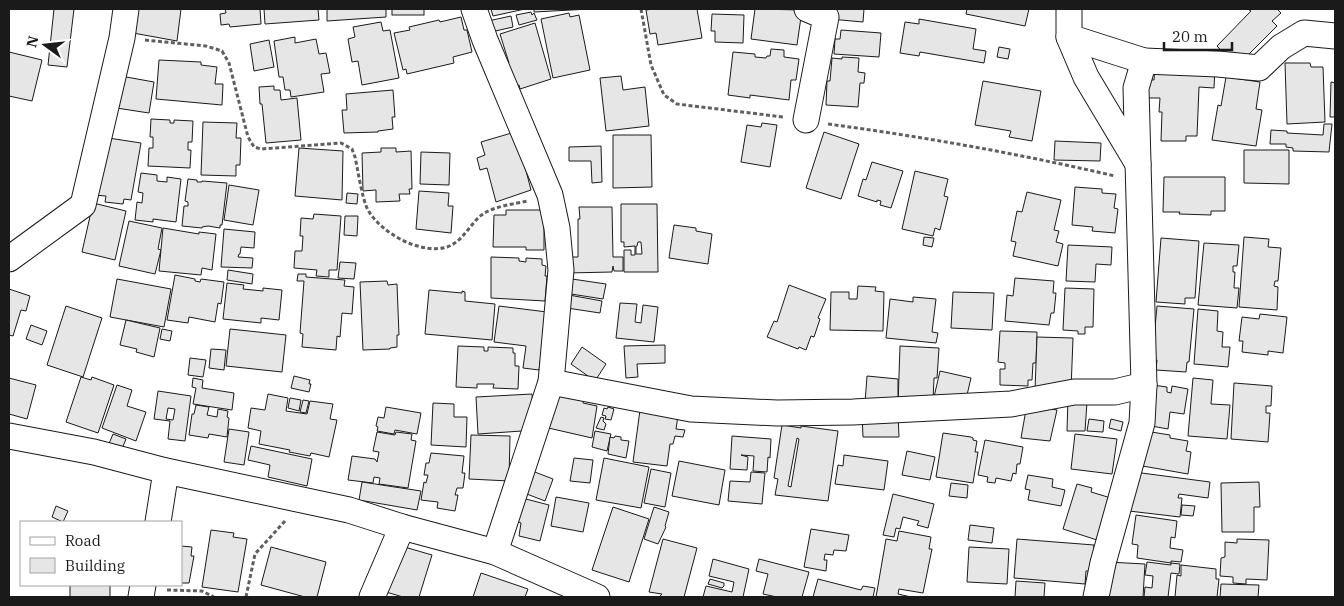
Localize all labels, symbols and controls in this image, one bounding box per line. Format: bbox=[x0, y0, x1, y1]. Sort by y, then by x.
north arrow bbox=[20, 20, 70, 70]
scale bar bbox=[1164, 20, 1232, 52]
text: 20 m bbox=[1172, 27, 1208, 46]
text: N bbox=[22, 34, 43, 49]
legend bbox=[20, 521, 182, 586]
text: Road bbox=[65, 531, 101, 550]
text: Building bbox=[65, 556, 125, 575]

